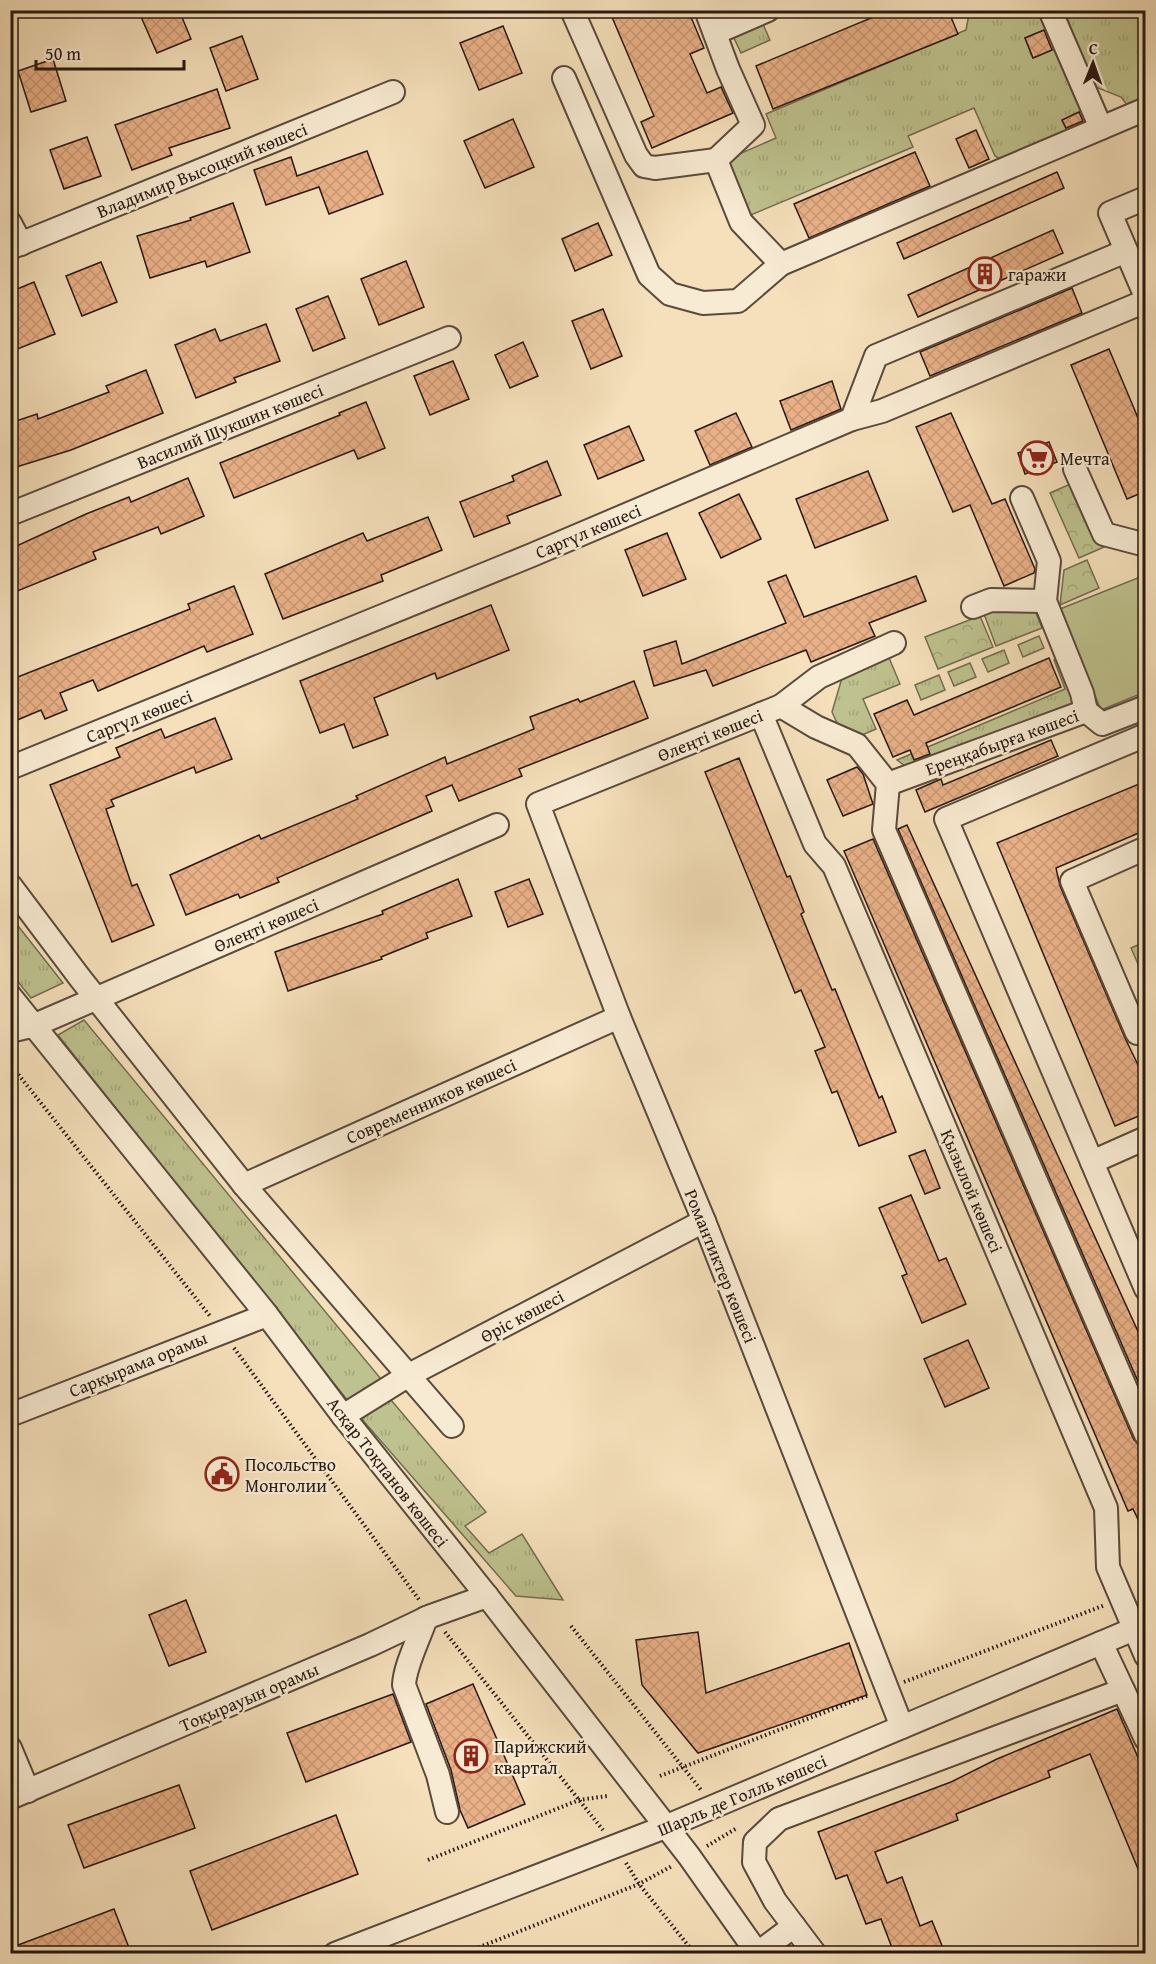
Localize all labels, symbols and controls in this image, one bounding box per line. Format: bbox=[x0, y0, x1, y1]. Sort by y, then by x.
scale bar bbox=[36, 33, 184, 71]
north arrow bbox=[1063, 33, 1123, 93]
text: С bbox=[1089, 36, 1098, 60]
text: 50 m bbox=[45, 40, 81, 67]
street label: Владимир Высоцкий көшесі bbox=[93, 115, 311, 225]
building icon: гаражи bbox=[967, 256, 1003, 292]
place label: гаражи bbox=[1008, 261, 1067, 288]
street label: Василий Шукшин көшесі bbox=[133, 376, 327, 476]
supermarket icon: Мечта bbox=[1019, 440, 1055, 476]
place label: Мечта bbox=[1060, 445, 1110, 472]
street label: Саргүл көшесі bbox=[531, 497, 645, 565]
street label: Саргүл көшесі bbox=[82, 682, 196, 750]
street label: Өлеңті көшесі bbox=[653, 702, 767, 768]
street label: Ереңқабырға көшесі bbox=[922, 702, 1082, 782]
street label: Өлеңті көшесі bbox=[209, 891, 323, 959]
street label: Современников көшесі bbox=[342, 1051, 520, 1151]
street label: Қызылой көшесі bbox=[934, 1125, 1010, 1257]
street label: Романтиктер көшесі bbox=[678, 1185, 764, 1347]
street label: Өріс көшесі bbox=[475, 1283, 569, 1349]
street label: Сарқырама орамы bbox=[65, 1324, 211, 1404]
street label: Асқар Тоқпанов көшесі bbox=[321, 1391, 455, 1553]
place label: Посольство Монголии bbox=[245, 1451, 336, 1499]
public building icon: Посольство Монголии bbox=[204, 1456, 240, 1492]
street label: Тоқырауын орамы bbox=[175, 1655, 323, 1739]
place label: Парижский квартал bbox=[494, 1733, 587, 1781]
building icon: Парижский квартал bbox=[453, 1738, 489, 1774]
street label: Шарль де Голль көшесі bbox=[653, 1747, 831, 1843]

